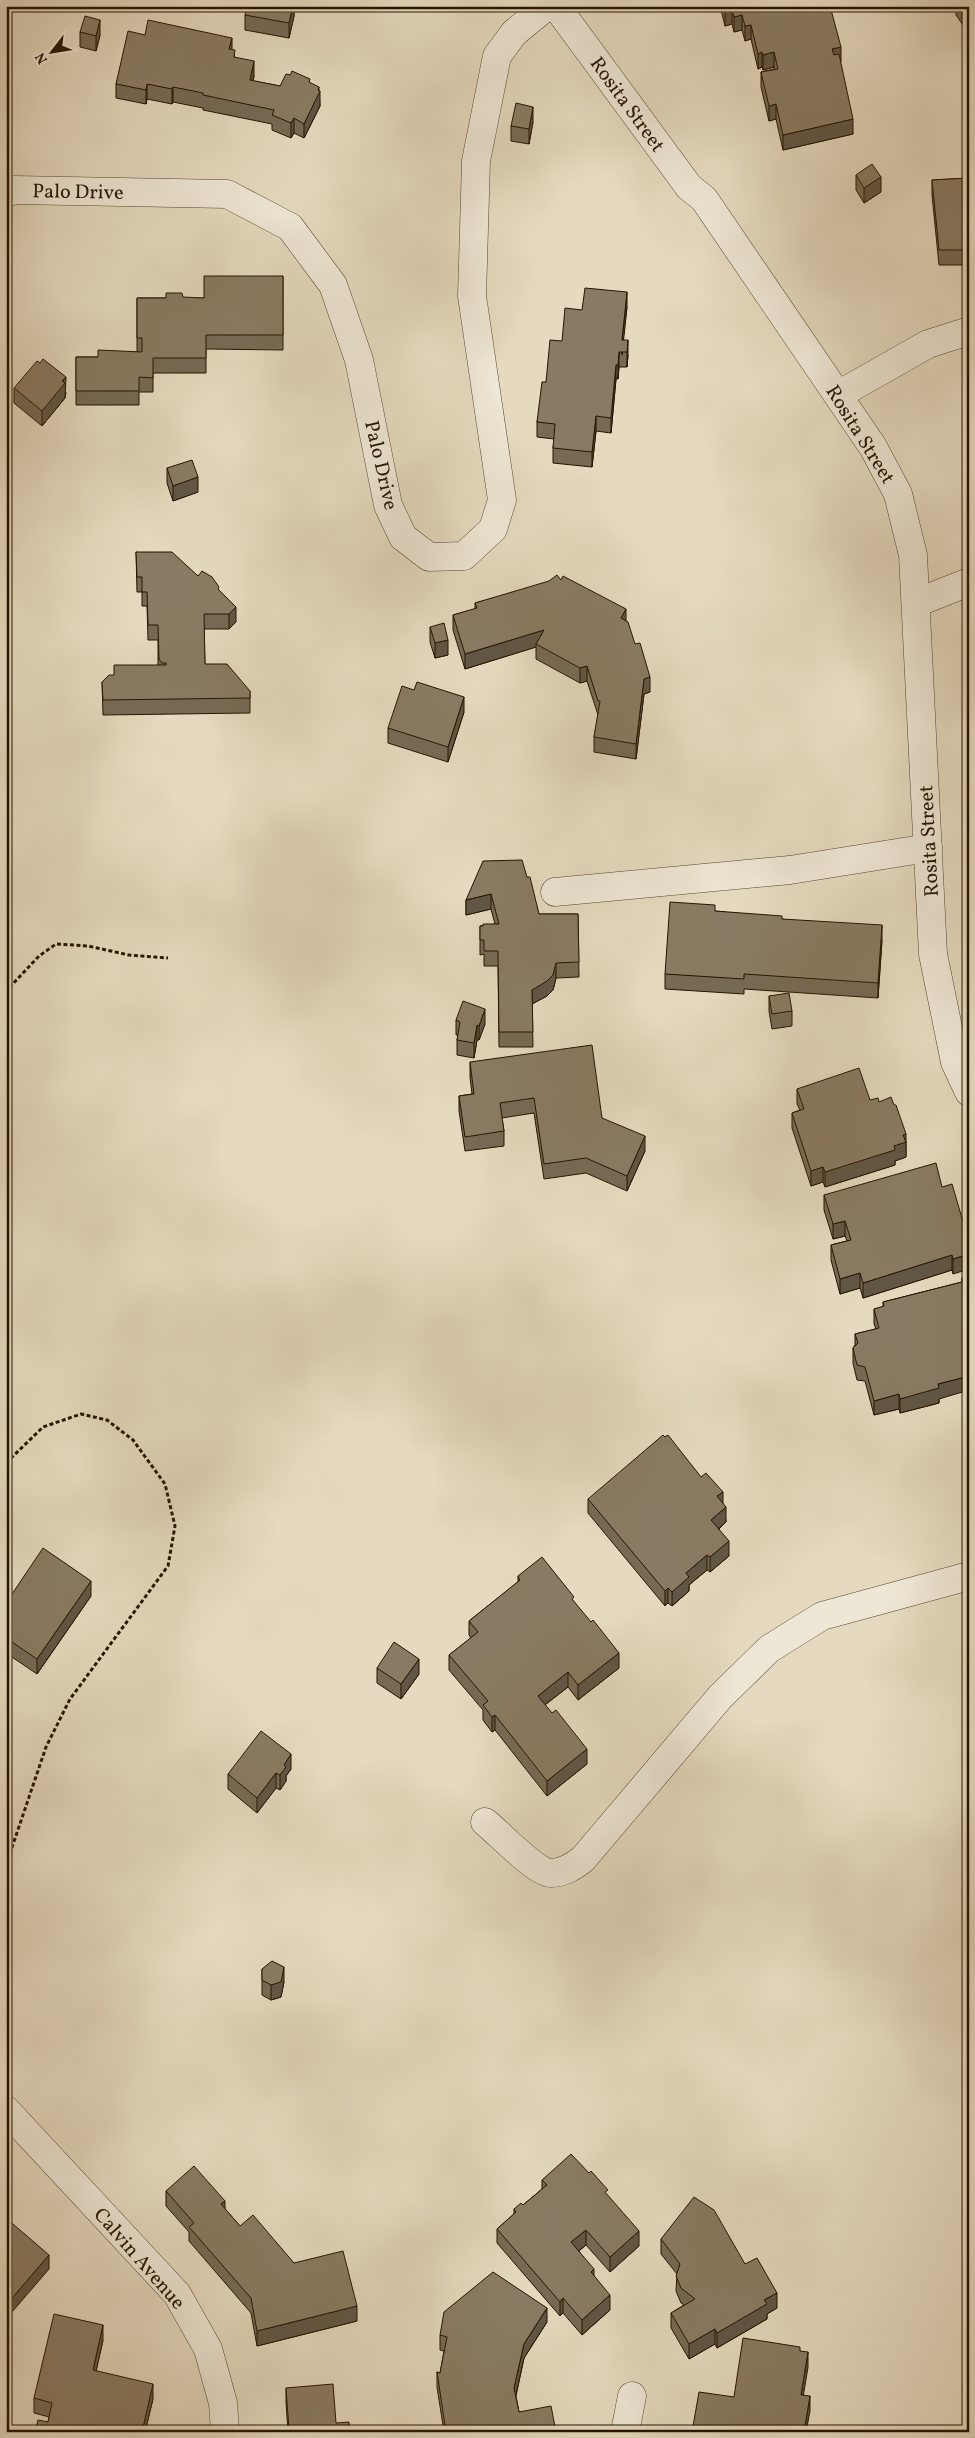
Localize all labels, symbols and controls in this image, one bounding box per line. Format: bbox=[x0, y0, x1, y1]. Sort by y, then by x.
north arrow bbox=[28, 28, 78, 78]
text: N bbox=[31, 49, 53, 67]
street label: Rosita Street bbox=[582, 52, 671, 159]
street label: Palo Drive bbox=[32, 178, 124, 208]
street label: Rosita Street bbox=[818, 380, 901, 490]
street label: Palo Drive bbox=[356, 418, 404, 513]
street label: Rosita Street bbox=[913, 784, 947, 898]
street label: Calvin Avenue bbox=[86, 2202, 191, 2316]

